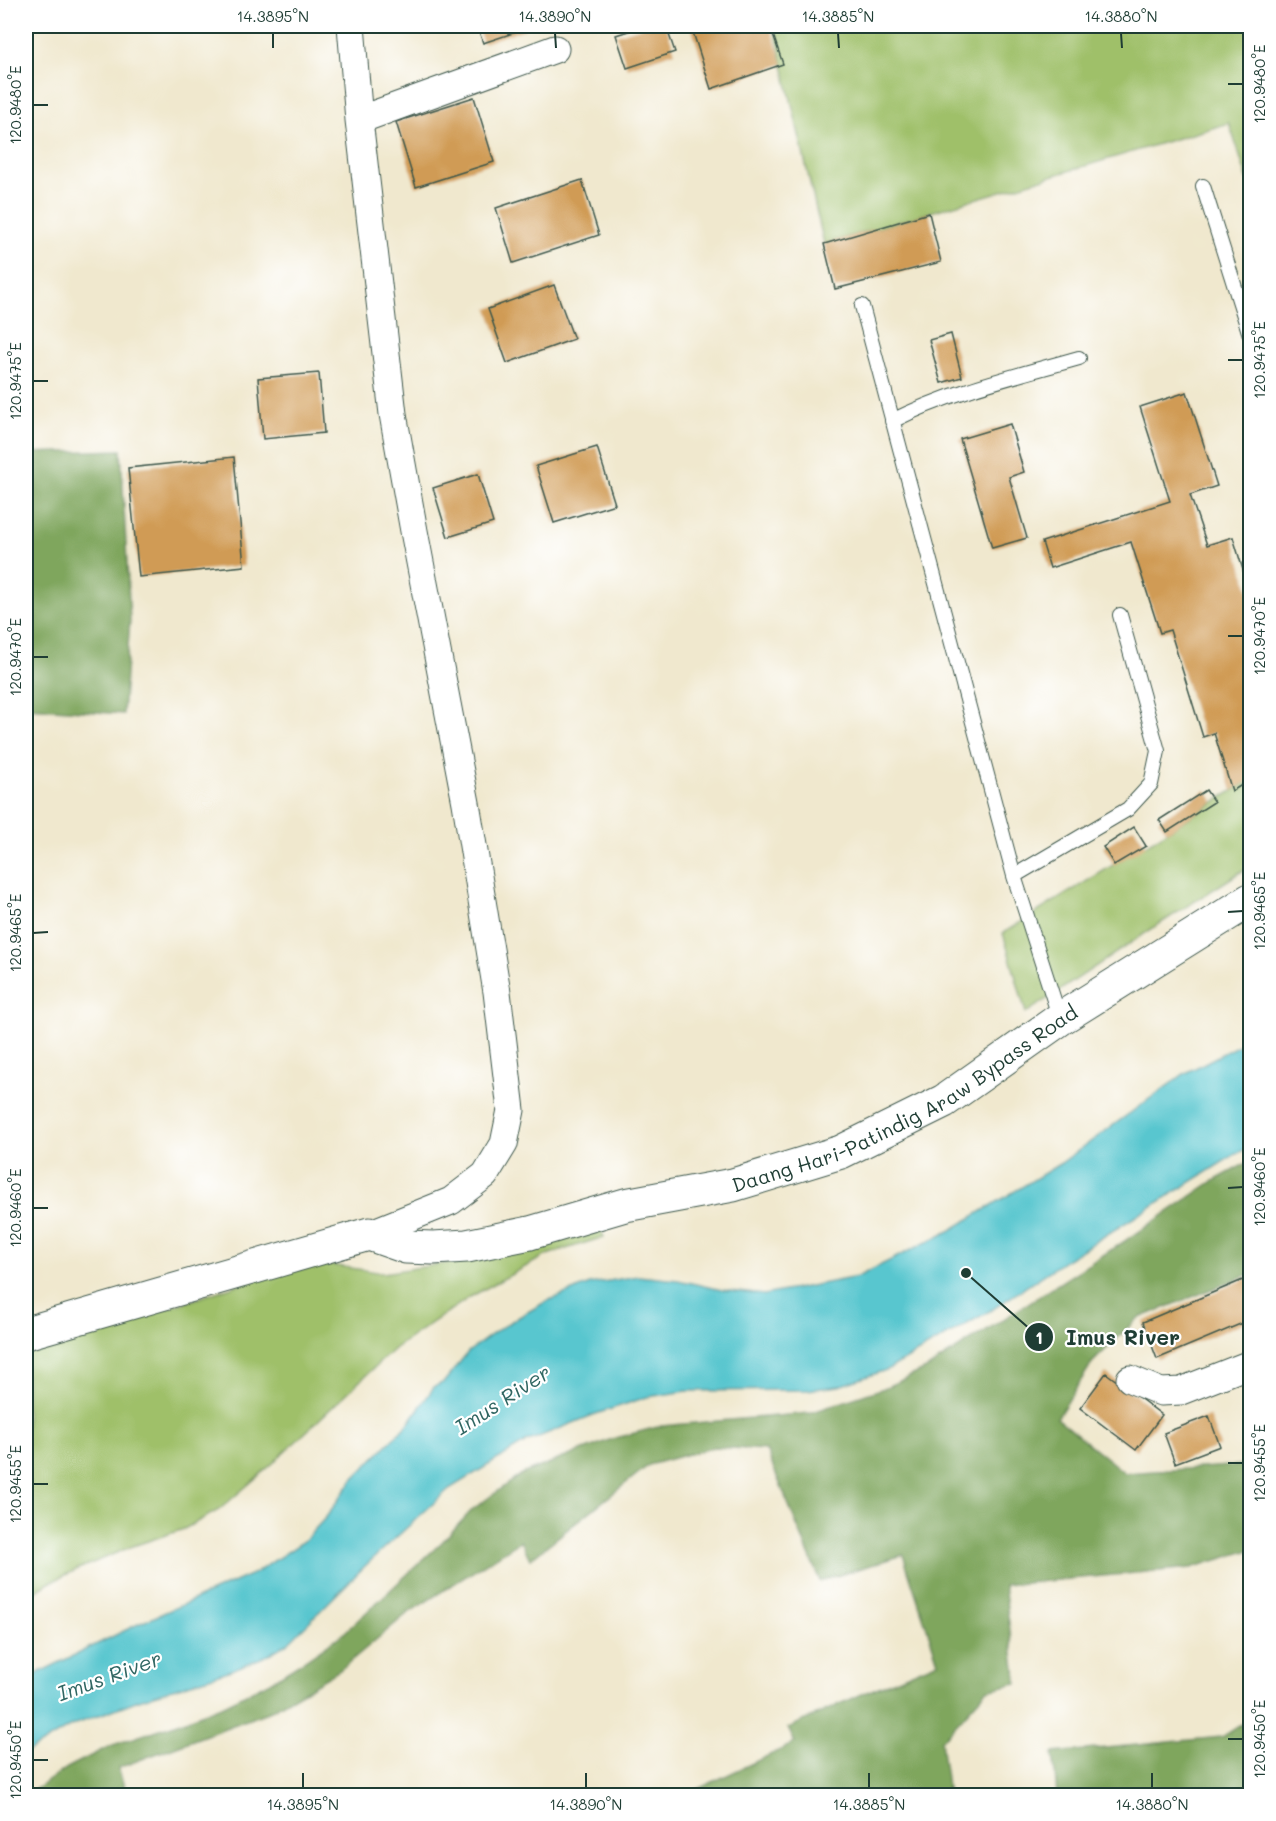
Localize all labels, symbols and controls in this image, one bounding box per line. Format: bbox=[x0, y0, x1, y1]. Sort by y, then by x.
text: 14.3895°N bbox=[237, 6, 309, 26]
text: 14.3890°N bbox=[519, 6, 591, 26]
text: 14.3885°N bbox=[802, 6, 874, 26]
text: 14.3880°N bbox=[1085, 6, 1158, 26]
text: 120.9480°E bbox=[1249, 44, 1269, 124]
text: 120.9480°E bbox=[5, 65, 25, 145]
text: 120.9475°E bbox=[1249, 321, 1269, 399]
text: 120.9475°E bbox=[5, 342, 25, 420]
text: 120.9470°E bbox=[1249, 596, 1269, 675]
text: 120.9470°E bbox=[5, 617, 25, 696]
text: 120.9465°E bbox=[1249, 871, 1269, 950]
text: 120.9465°E bbox=[5, 893, 25, 972]
street label: Daang Hari-Patindig Araw Bypass Road bbox=[729, 999, 1082, 1198]
text: 120.9460°E bbox=[1249, 1147, 1269, 1227]
text: 120.9460°E bbox=[5, 1168, 25, 1248]
callout: Imus River bbox=[1024, 1318, 1192, 1357]
text: Imus River bbox=[1066, 1323, 1180, 1350]
text: 1 bbox=[1035, 1325, 1043, 1349]
water label: Imus River bbox=[449, 1358, 555, 1440]
text: 120.9455°E bbox=[1249, 1423, 1269, 1502]
text: 120.9455°E bbox=[5, 1444, 25, 1523]
water label: Imus River bbox=[53, 1644, 165, 1706]
text: 120.9450°E bbox=[1249, 1699, 1269, 1778]
text: 120.9450°E bbox=[5, 1720, 25, 1799]
text: 14.3895°N bbox=[267, 1794, 339, 1814]
text: 14.3890°N bbox=[550, 1794, 622, 1814]
text: 14.3885°N bbox=[833, 1794, 905, 1814]
text: 14.3880°N bbox=[1116, 1794, 1189, 1814]

